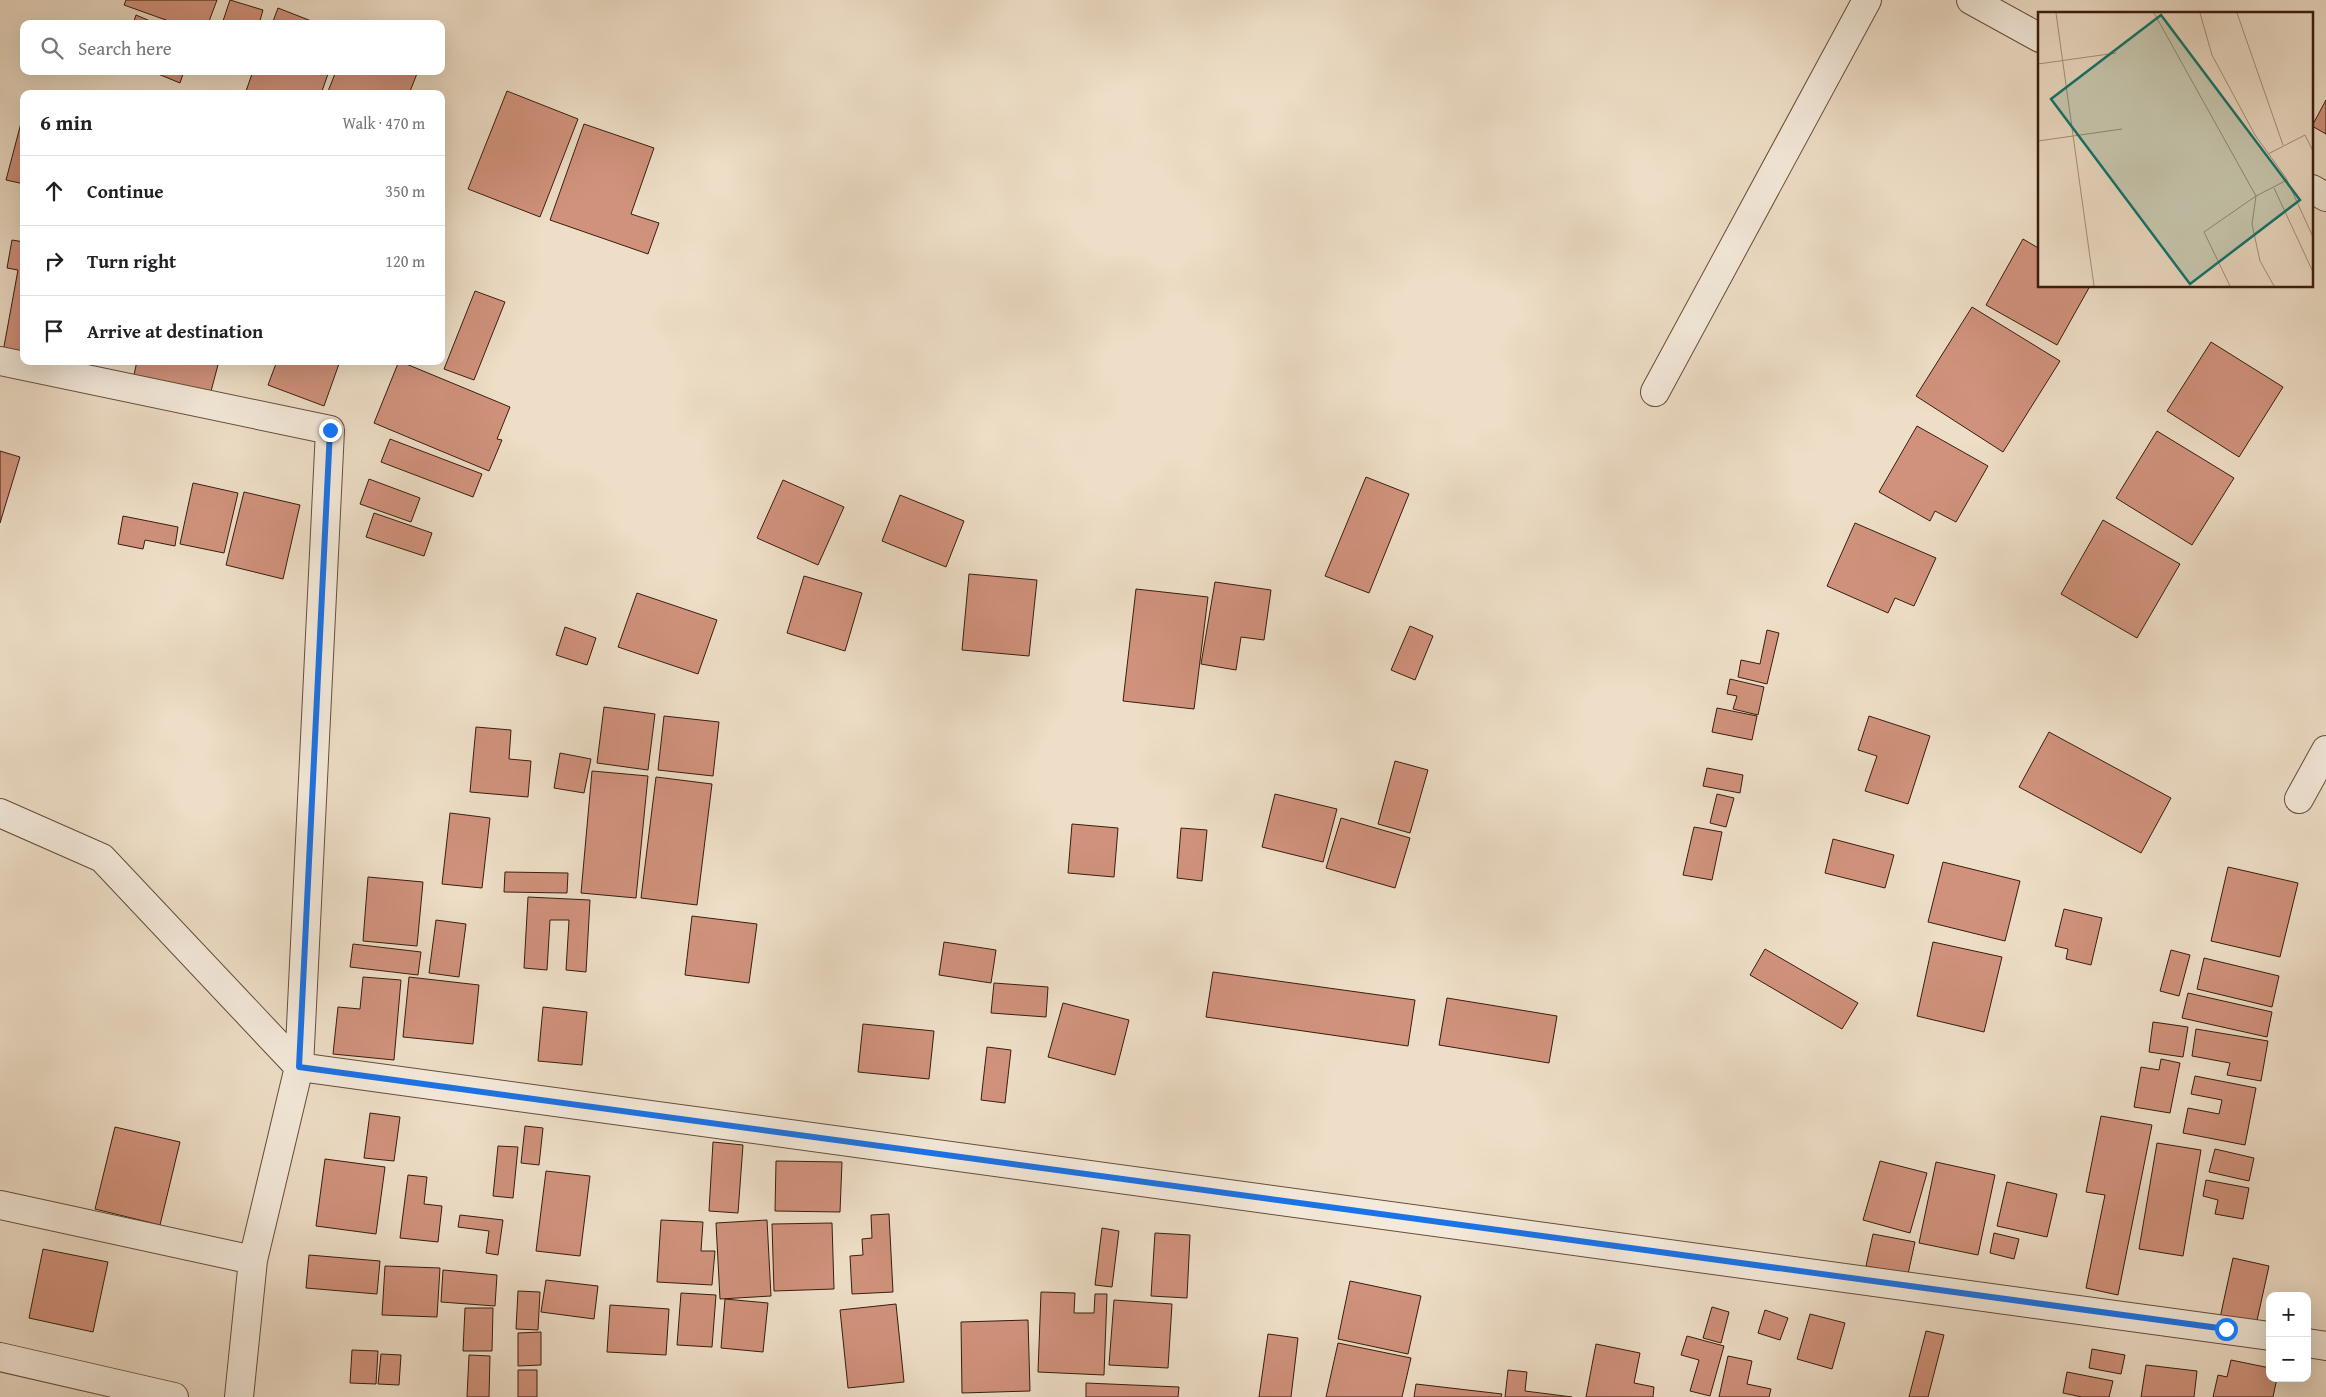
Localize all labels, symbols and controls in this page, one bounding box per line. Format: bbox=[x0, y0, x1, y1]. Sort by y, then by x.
inset map bbox=[2038, 12, 2314, 288]
search box bbox=[20, 20, 445, 75]
icon: search bbox=[38, 34, 66, 62]
text: Search here bbox=[78, 34, 172, 62]
text: 6 min bbox=[40, 107, 92, 138]
text: Walk · 470 m bbox=[342, 111, 425, 135]
icon: ahead bbox=[40, 177, 68, 205]
text: Continue bbox=[87, 177, 164, 205]
text: 350 m bbox=[385, 179, 425, 203]
icon: right bbox=[40, 247, 68, 275]
text: Turn right bbox=[87, 247, 176, 275]
text: 120 m bbox=[385, 249, 425, 273]
icon: arrive bbox=[40, 317, 68, 345]
text: Arrive at destination bbox=[87, 317, 263, 345]
route end bbox=[319, 419, 342, 442]
map controls bbox=[2266, 1292, 2311, 1382]
button: + bbox=[2266, 1292, 2311, 1337]
route start bbox=[2215, 1318, 2238, 1341]
button: − bbox=[2266, 1337, 2311, 1382]

